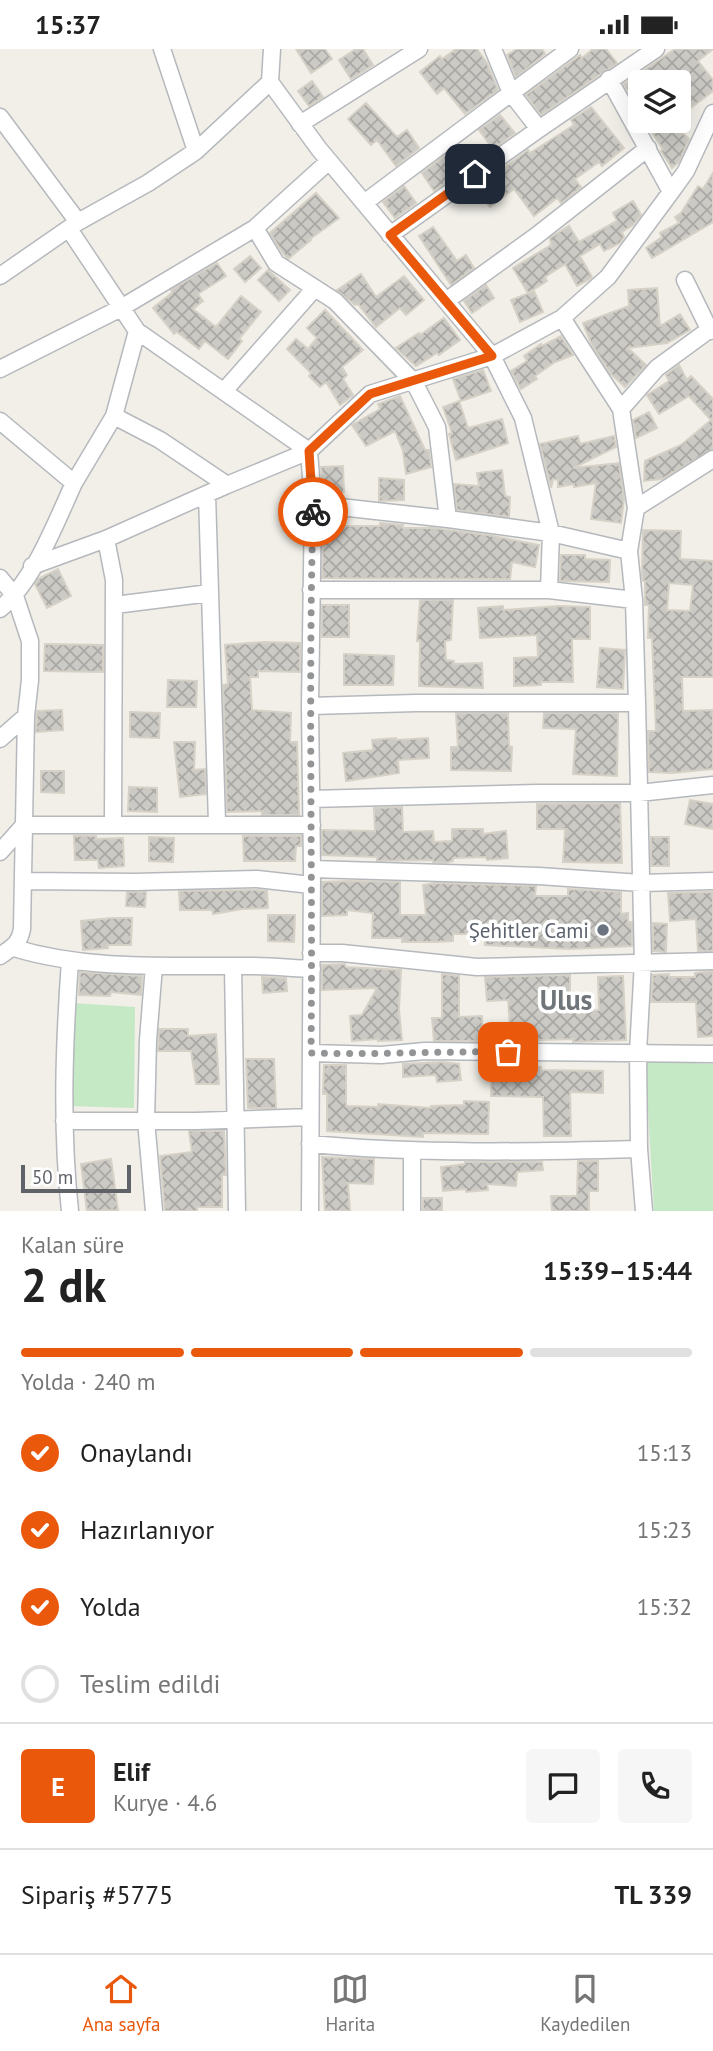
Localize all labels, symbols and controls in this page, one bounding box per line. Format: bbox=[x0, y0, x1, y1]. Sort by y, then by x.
text: 15:37 bbox=[35, 8, 101, 41]
map controls bbox=[628, 70, 691, 133]
button: layers bbox=[628, 70, 691, 133]
pin bbox=[445, 144, 505, 204]
icon: home bbox=[456, 155, 494, 193]
courier bbox=[278, 477, 348, 547]
icon: bike bbox=[294, 493, 332, 531]
place label: Şehitler Cami bbox=[469, 917, 589, 944]
marker: Şehitler Cami bbox=[595, 922, 611, 938]
district label: Ulus bbox=[540, 981, 593, 1018]
pin bbox=[478, 1022, 538, 1082]
icon: bag bbox=[489, 1033, 527, 1071]
scale bar bbox=[21, 1162, 131, 1194]
text: 50 m bbox=[32, 1165, 73, 1189]
text: Kalan süre bbox=[21, 1230, 124, 1259]
text: 15:39–15:44 bbox=[543, 1254, 692, 1287]
text: 2 dk bbox=[21, 1255, 106, 1315]
text: Yolda · 240 m bbox=[21, 1367, 156, 1396]
icon: check bbox=[21, 1434, 59, 1472]
text: Onaylandı bbox=[80, 1436, 193, 1469]
text: 15:13 bbox=[637, 1438, 692, 1467]
icon: check bbox=[21, 1511, 59, 1549]
text: Hazırlanıyor bbox=[80, 1513, 214, 1546]
text: 15:23 bbox=[637, 1515, 692, 1544]
icon: check bbox=[21, 1588, 59, 1626]
text: Yolda bbox=[80, 1590, 141, 1623]
text: 15:32 bbox=[637, 1592, 692, 1621]
text: Teslim edildi bbox=[80, 1667, 221, 1700]
button: chat bbox=[526, 1749, 600, 1823]
button: phone bbox=[618, 1749, 692, 1823]
text: Elif bbox=[113, 1755, 150, 1788]
text: E bbox=[51, 1770, 65, 1803]
text: Kurye · 4.6 bbox=[113, 1788, 217, 1817]
text: Sipariş #5775 bbox=[21, 1878, 173, 1911]
text: TL 339 bbox=[614, 1878, 692, 1911]
tab: Ana sayfa bbox=[83, 1970, 160, 2036]
tab: Harita bbox=[326, 1970, 375, 2036]
tab: Kaydedilen bbox=[540, 1970, 630, 2036]

